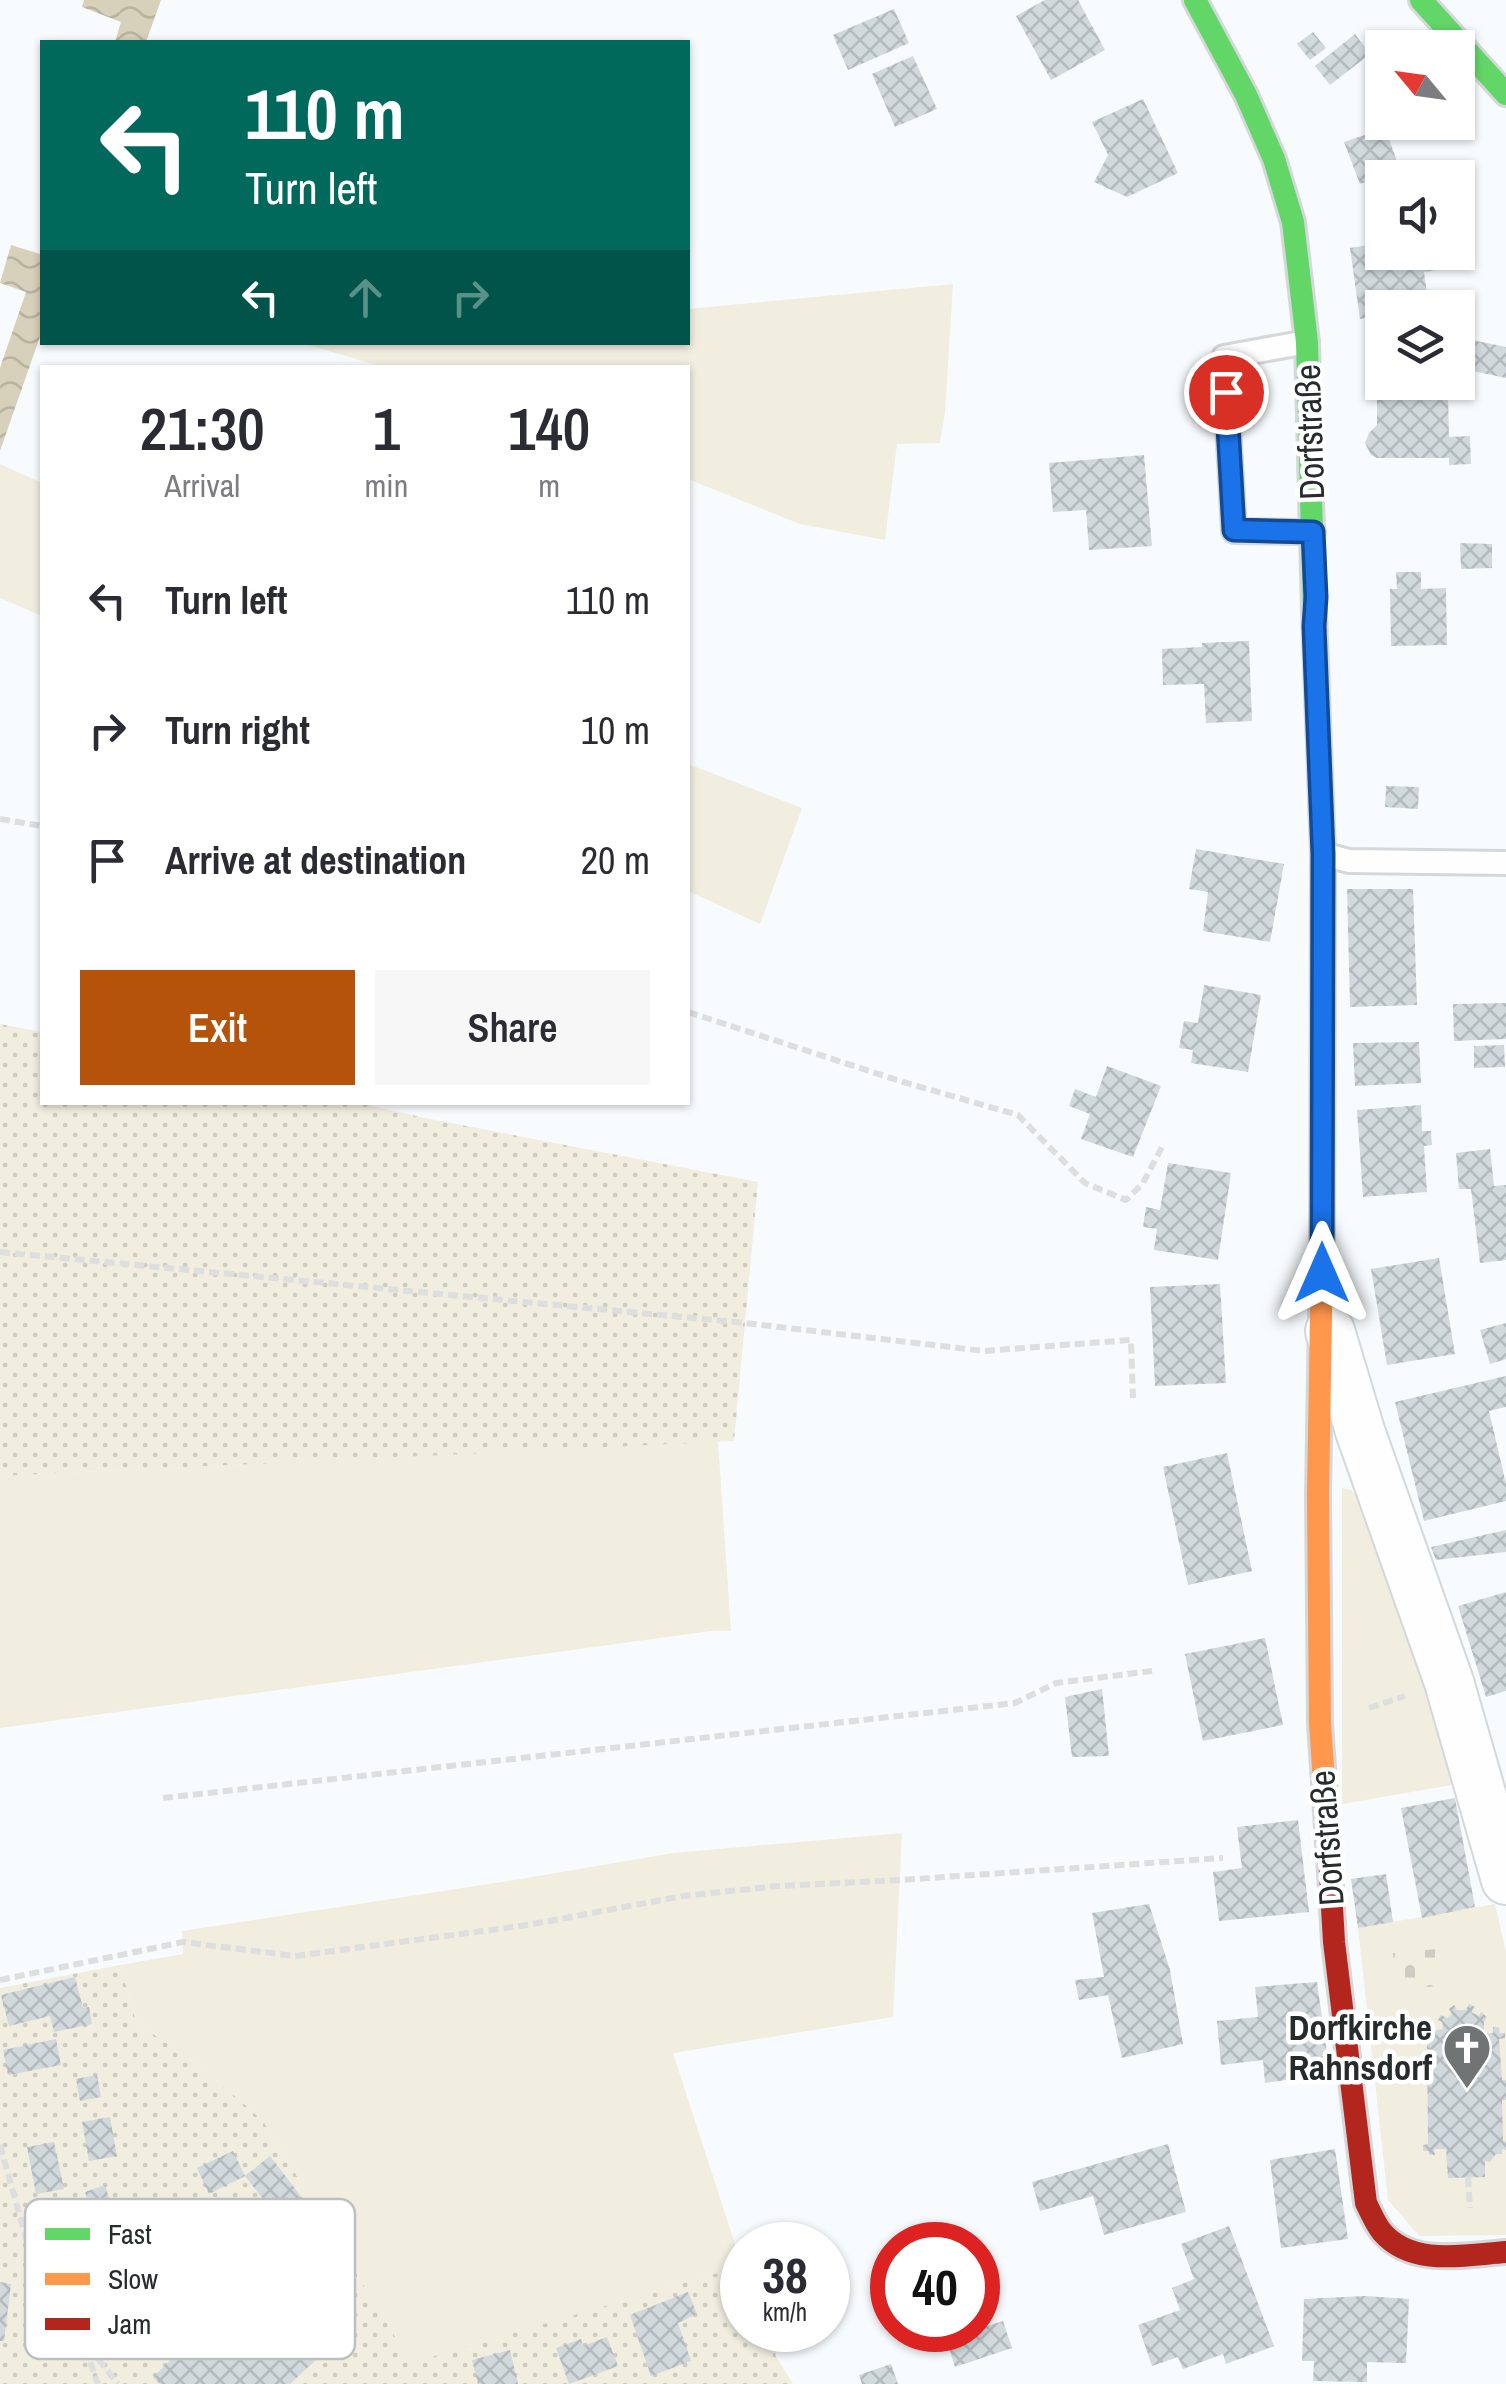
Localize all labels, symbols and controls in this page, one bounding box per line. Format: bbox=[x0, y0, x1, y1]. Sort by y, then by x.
north arrow bbox=[1365, 30, 1475, 140]
map controls bbox=[1365, 30, 1475, 400]
text: 110 m bbox=[245, 67, 405, 161]
icon: left bbox=[80, 80, 210, 210]
text: Turn left bbox=[245, 157, 377, 218]
button: sound bbox=[1365, 160, 1475, 270]
icon: left bbox=[233, 270, 288, 325]
icon: ahead bbox=[338, 270, 393, 325]
icon: right bbox=[443, 270, 498, 325]
button: layers bbox=[1365, 290, 1475, 400]
pin bbox=[1184, 350, 1269, 435]
street label: Dorfstraße bbox=[1284, 363, 1335, 501]
icon: arrive bbox=[1199, 365, 1254, 420]
text: 21:30 bbox=[140, 388, 265, 469]
text: 1 bbox=[373, 388, 400, 469]
text: 140 bbox=[508, 388, 590, 469]
text: Arrival bbox=[164, 464, 240, 507]
text: min bbox=[365, 464, 408, 507]
text: m bbox=[538, 464, 560, 507]
icon: left bbox=[80, 573, 135, 628]
text: Turn left bbox=[165, 575, 287, 626]
text: 110 m bbox=[566, 575, 650, 626]
icon: right bbox=[80, 703, 135, 758]
text: Turn right bbox=[165, 705, 310, 756]
text: 10 m bbox=[581, 705, 650, 756]
icon: arrive bbox=[80, 833, 135, 888]
text: Arrive at destination bbox=[165, 835, 466, 886]
text: 20 m bbox=[581, 835, 650, 886]
button: Exit bbox=[80, 970, 355, 1085]
button: Share bbox=[375, 970, 650, 1085]
position arrow bbox=[1270, 1221, 1374, 1325]
street label: Dorfstraße bbox=[1298, 1769, 1355, 1907]
place label: Dorfkirche Rahnsdorf bbox=[1288, 2004, 1432, 2091]
church icon: Dorfkirche Rahnsdorf bbox=[1441, 2022, 1493, 2090]
legend bbox=[25, 2199, 355, 2359]
text: Fast bbox=[108, 2215, 152, 2253]
speed limit sign: 40 bbox=[870, 2222, 1000, 2352]
text: 38 bbox=[762, 2241, 808, 2309]
text: Slow bbox=[108, 2260, 158, 2298]
text: km/h bbox=[763, 2295, 807, 2329]
text: Jam bbox=[108, 2305, 151, 2343]

